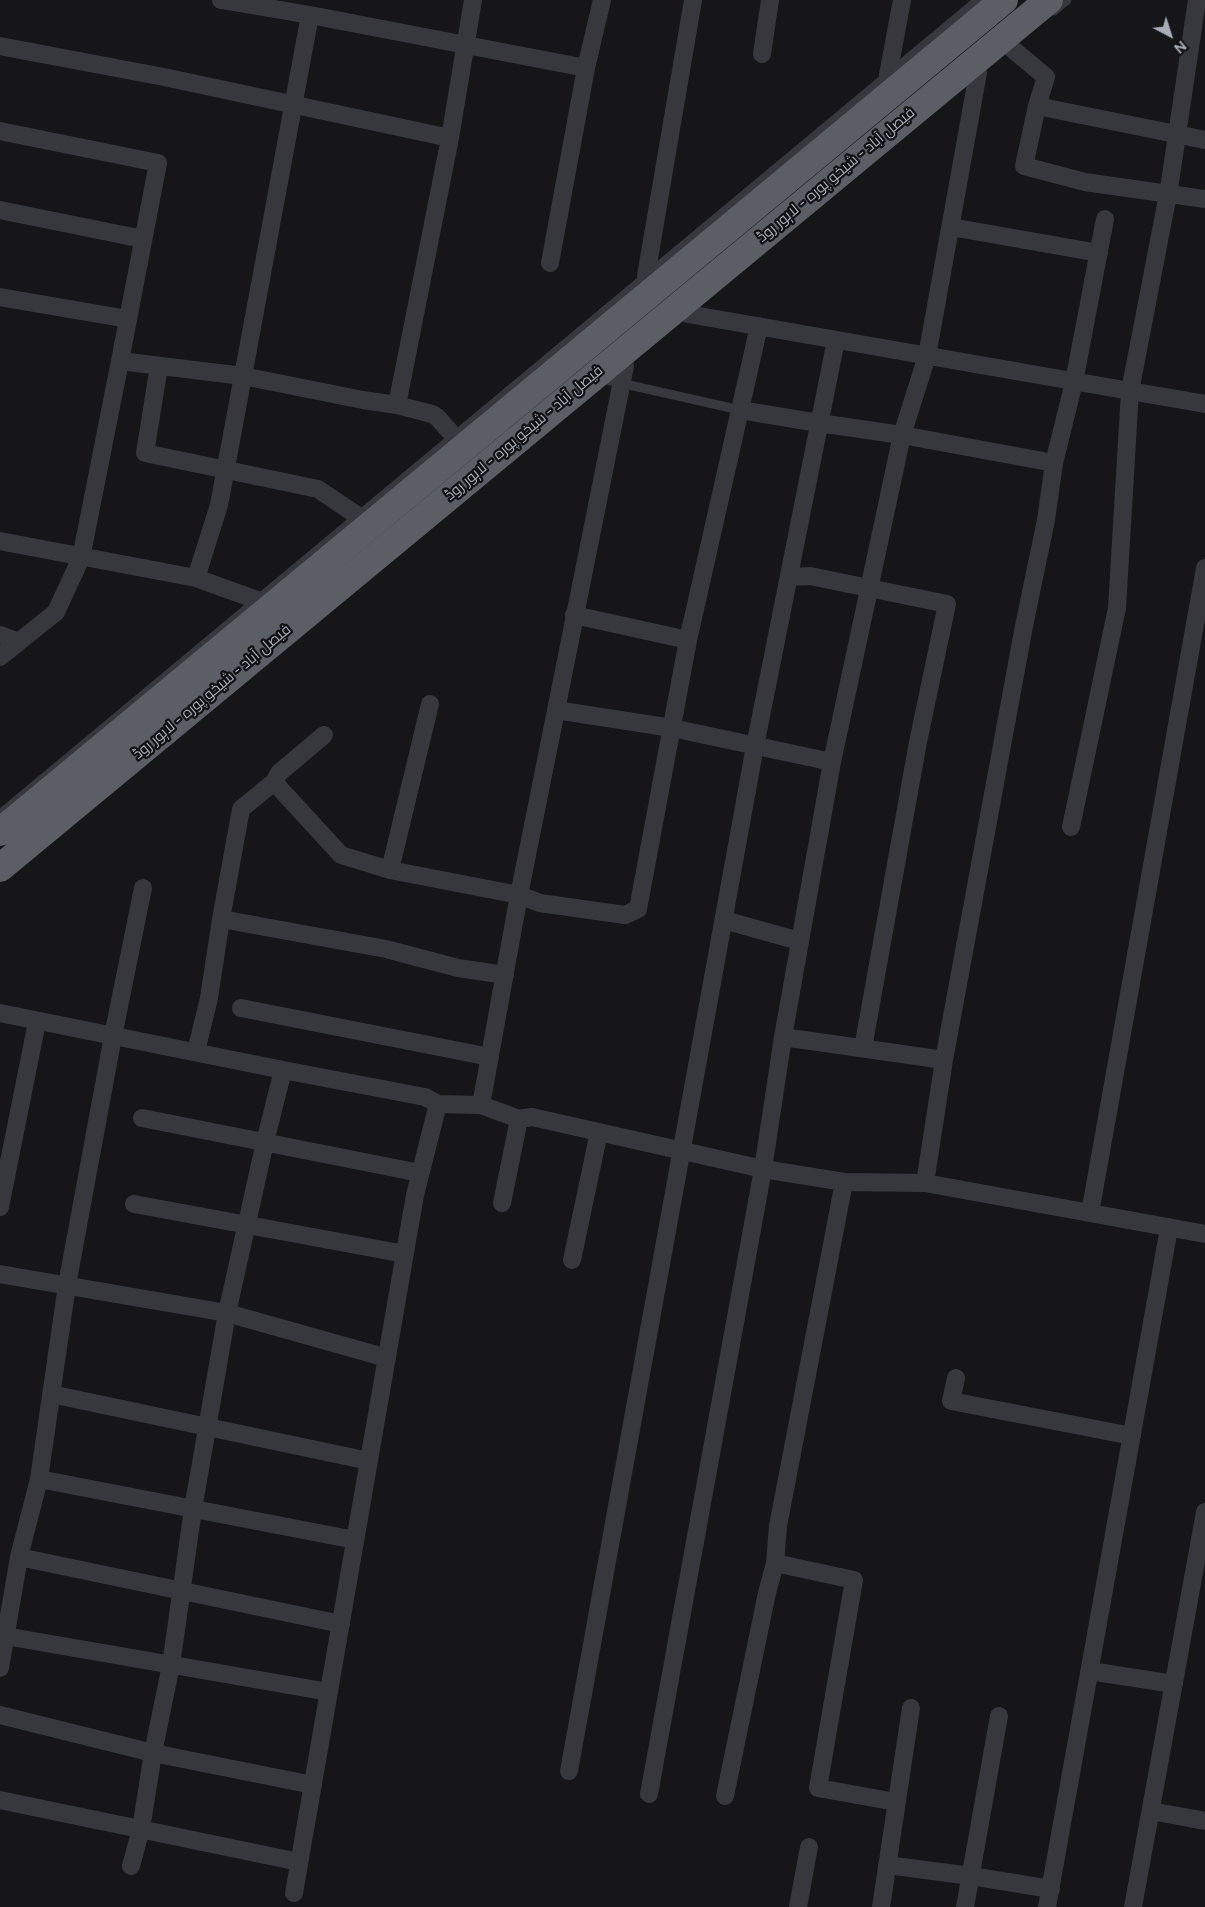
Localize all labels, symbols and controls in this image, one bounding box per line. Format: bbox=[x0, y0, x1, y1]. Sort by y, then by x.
north arrow bbox=[1145, 10, 1195, 60]
text: N bbox=[1170, 37, 1190, 57]
street label: فیصل آباد - شیخو پورہ - لاہور روڈ bbox=[753, 104, 919, 246]
street label: فیصل آباد - شیخو پورہ - لاہور روڈ bbox=[441, 362, 607, 504]
street label: فیصل آباد - شیخو پورہ - لاہور روڈ bbox=[129, 621, 295, 763]

